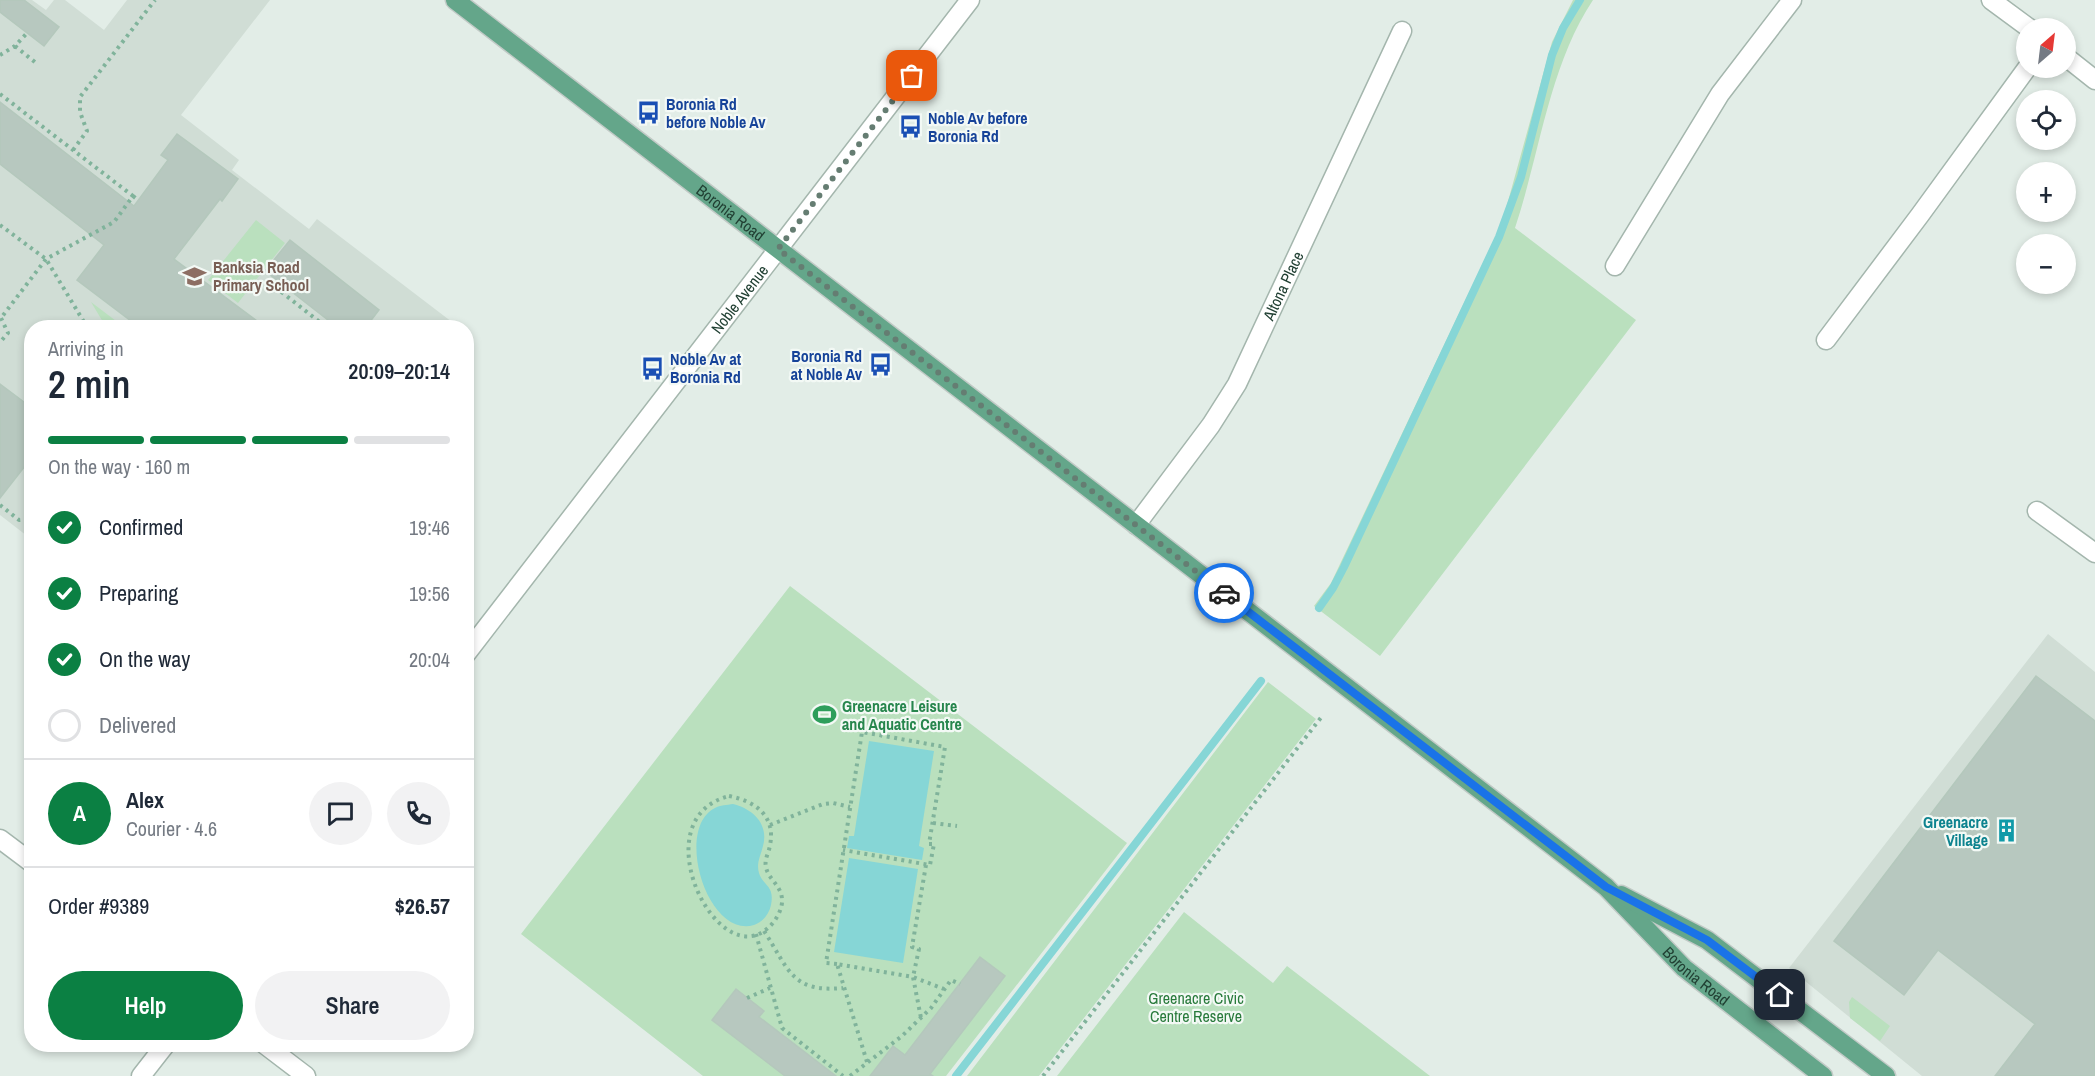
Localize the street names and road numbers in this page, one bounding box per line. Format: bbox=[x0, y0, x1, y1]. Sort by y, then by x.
street label: Boronia Road bbox=[692, 179, 769, 246]
street label: Altona Place bbox=[1257, 248, 1308, 325]
street label: Noble Avenue bbox=[706, 260, 773, 338]
street label: Boronia Road bbox=[1658, 942, 1734, 1010]

